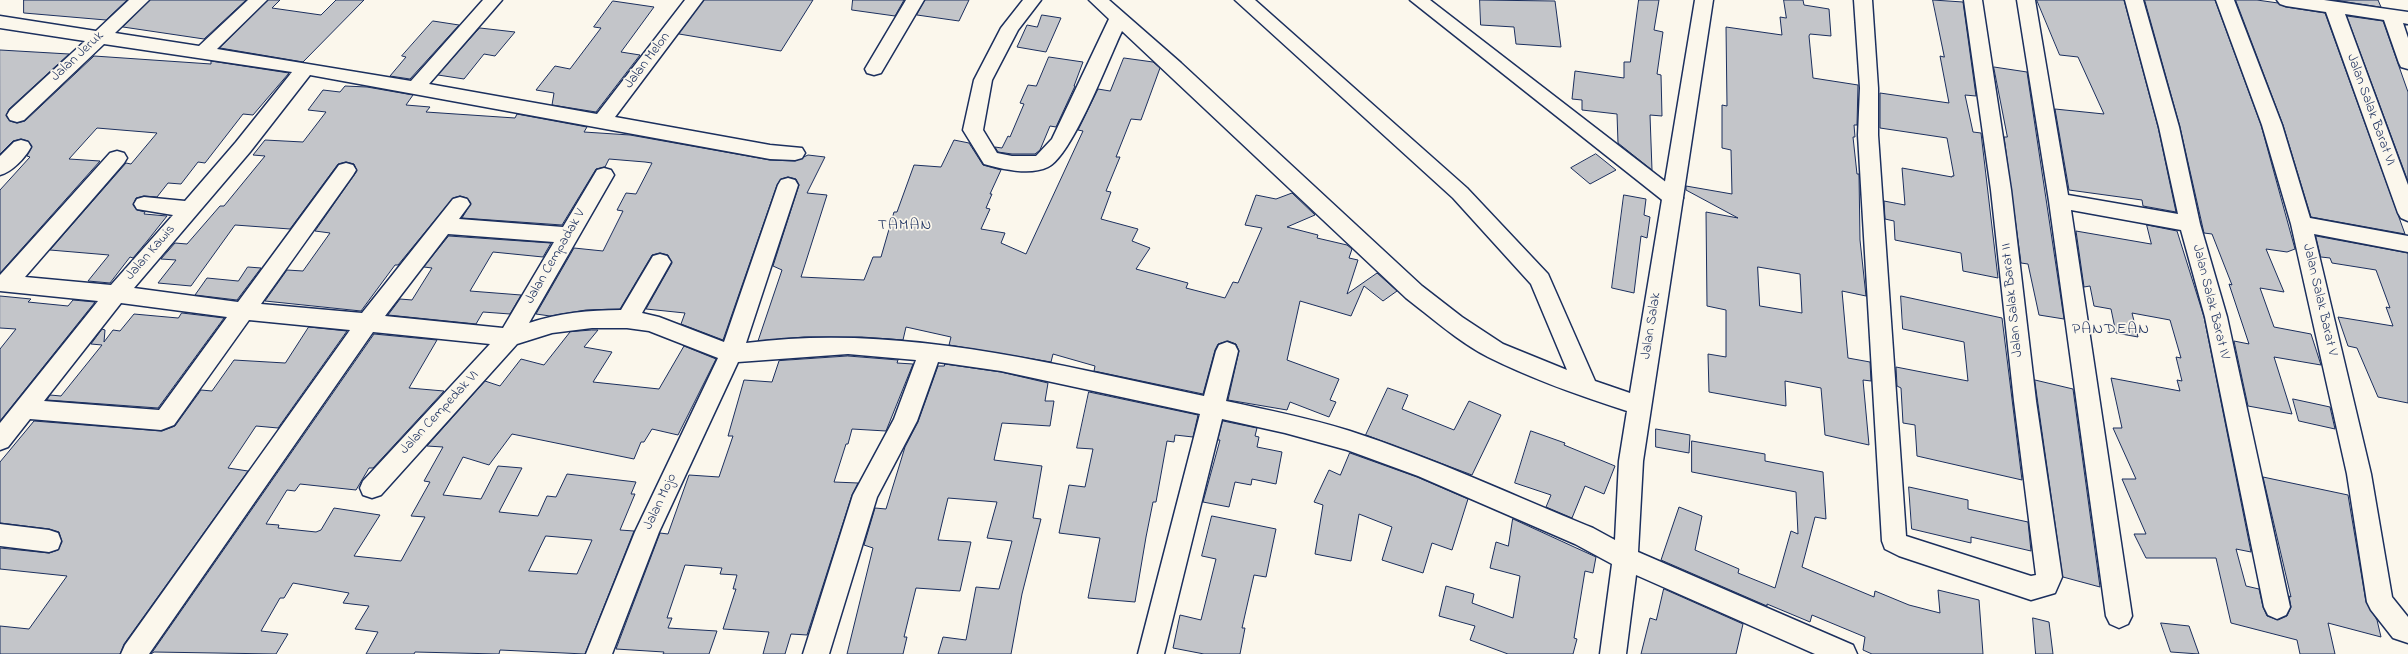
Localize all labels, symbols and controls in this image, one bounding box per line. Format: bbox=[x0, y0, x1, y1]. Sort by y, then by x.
street label: Jalan Jeruk bbox=[48, 28, 108, 86]
street label: Jalan Melon bbox=[621, 30, 675, 92]
street label: Jalan Salak Barat VI bbox=[2342, 52, 2398, 168]
street label: Jalan Cempadak V bbox=[522, 207, 590, 307]
district label: TAMAN bbox=[878, 216, 932, 236]
street label: Jalan Kawis bbox=[122, 222, 180, 284]
street label: Jalan Salak Barat II bbox=[1999, 242, 2027, 358]
street label: Jalan Salak Barat V bbox=[2298, 242, 2340, 358]
street label: Jalan Salak Barat IV bbox=[2188, 243, 2232, 361]
street label: Jalan Salak bbox=[1638, 291, 1666, 361]
district label: PANDEAN bbox=[2072, 320, 2150, 340]
street label: Jalan Cempedak VI bbox=[397, 368, 483, 458]
street label: Jalan Mojo bbox=[641, 471, 681, 533]

